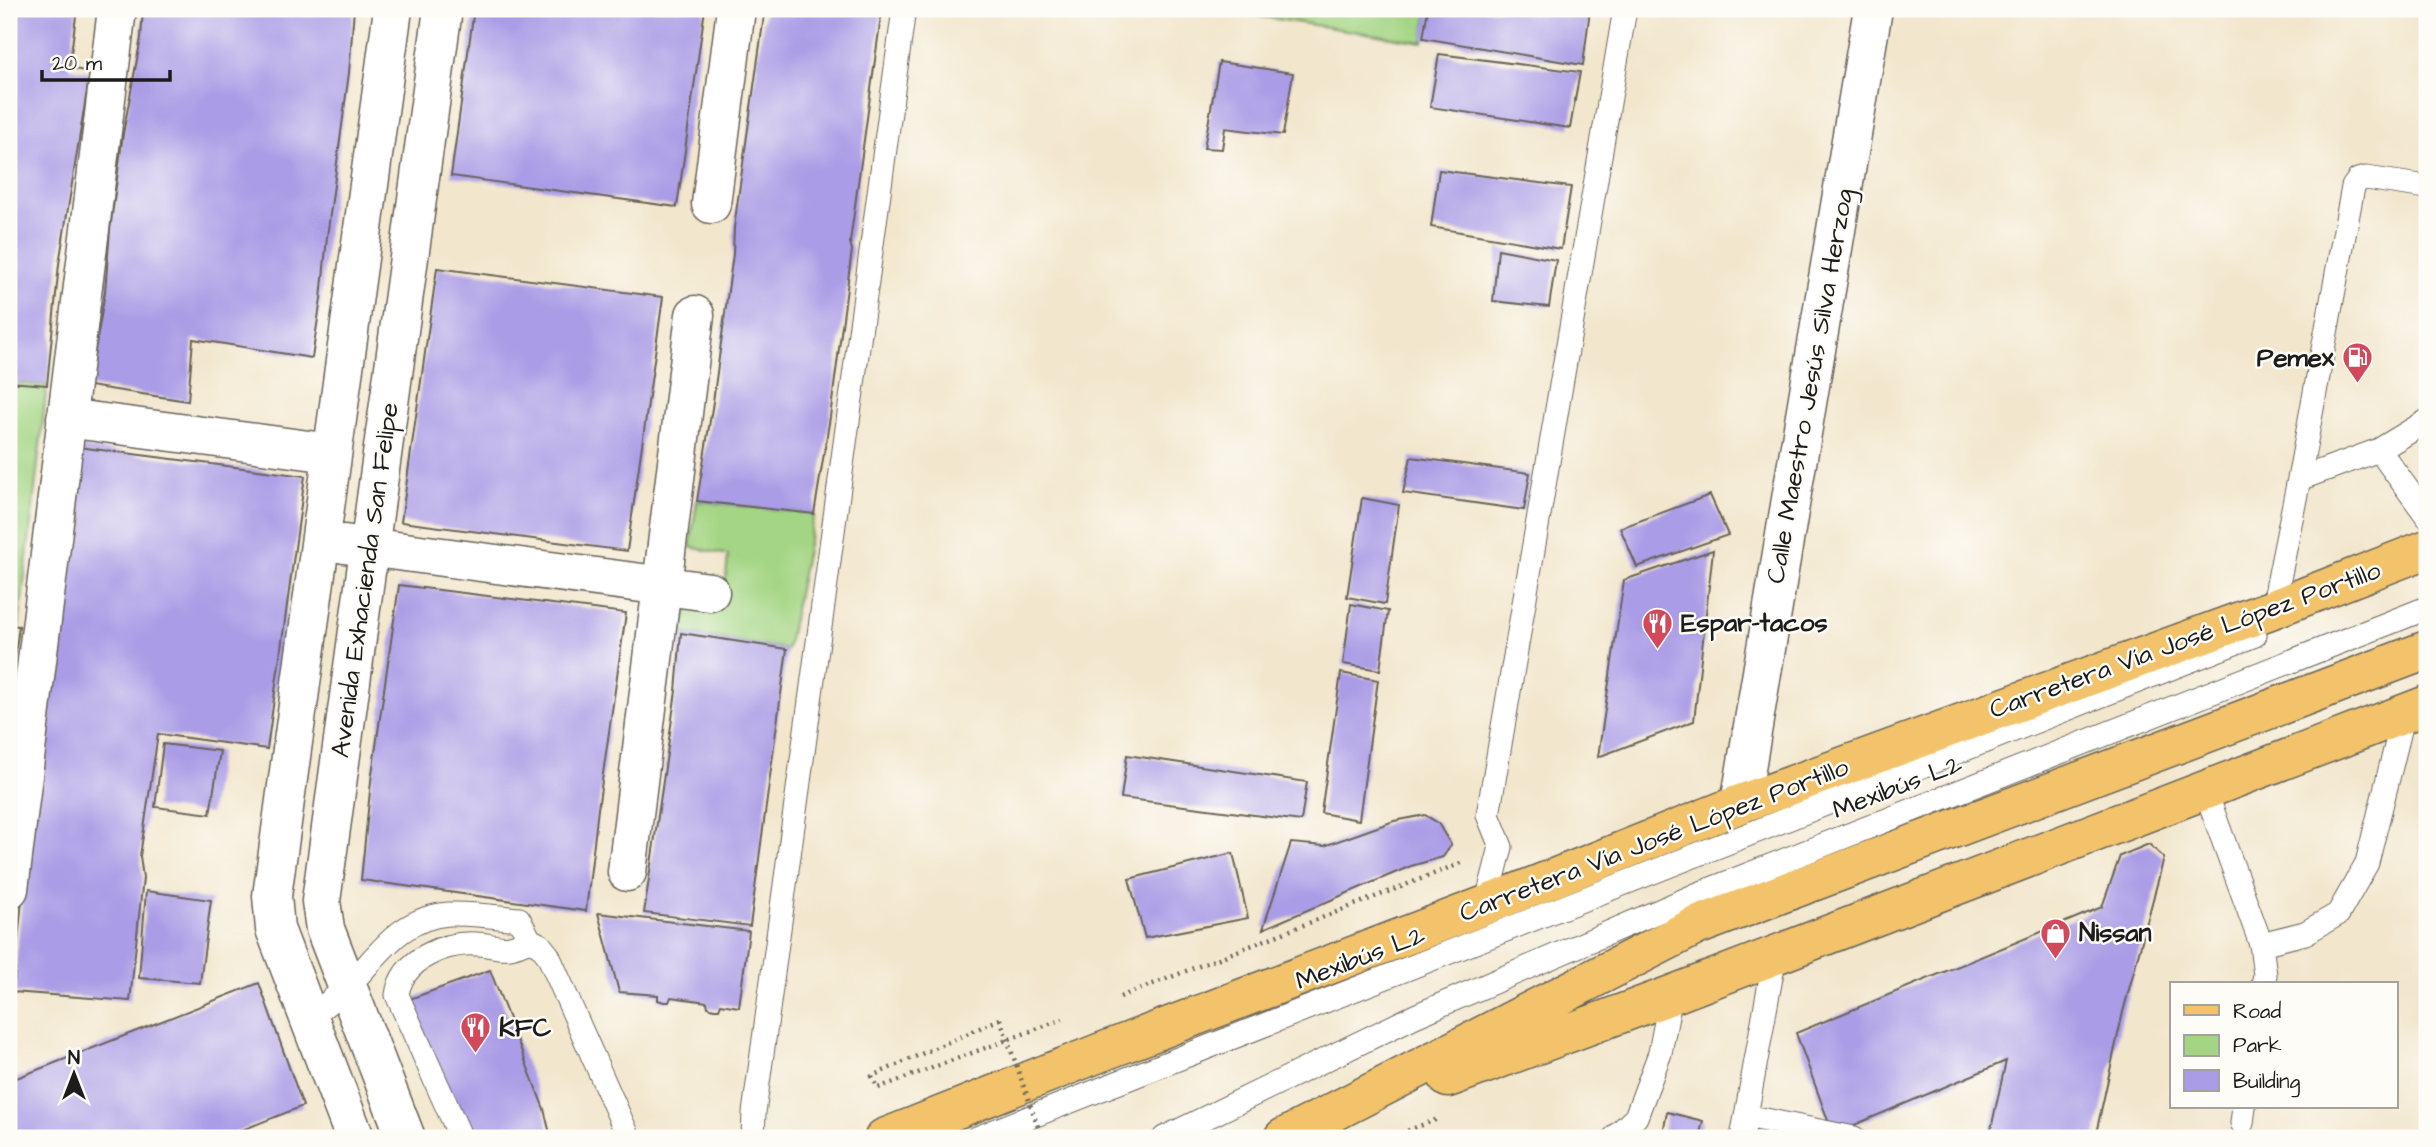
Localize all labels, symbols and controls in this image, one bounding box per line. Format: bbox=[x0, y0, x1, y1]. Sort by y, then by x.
scale bar bbox=[42, 38, 170, 82]
text: 20 m bbox=[52, 49, 103, 78]
street label: Calle Maestro Jesús Silva Herzog bbox=[1758, 186, 1864, 587]
place label: Pemex bbox=[2257, 340, 2335, 376]
fuel station icon: Pemex bbox=[2340, 341, 2374, 385]
street label: Avenida Exhacienda San Felipe bbox=[322, 400, 408, 760]
street label: Carretera Vía José López Portillo bbox=[1984, 552, 2386, 728]
place label: Espar-tacos bbox=[1681, 605, 1827, 641]
restaurant icon: Espar-tacos bbox=[1641, 606, 1675, 650]
street label: Mexibús L2 bbox=[1827, 746, 1967, 828]
street label: Carretera Vía José López Portillo bbox=[1454, 749, 1854, 931]
place label: Nissan bbox=[2079, 915, 2152, 951]
shop icon: Nissan bbox=[2039, 916, 2073, 960]
street label: Mexibús L2 bbox=[1290, 917, 1430, 999]
legend bbox=[2170, 982, 2398, 1108]
text: Road bbox=[2233, 997, 2281, 1026]
place label: KFC bbox=[499, 1010, 552, 1046]
restaurant icon: KFC bbox=[459, 1011, 493, 1055]
text: Park bbox=[2233, 1031, 2282, 1060]
north arrow bbox=[38, 1038, 108, 1108]
text: N bbox=[68, 1045, 80, 1072]
text: Building bbox=[2233, 1067, 2301, 1098]

